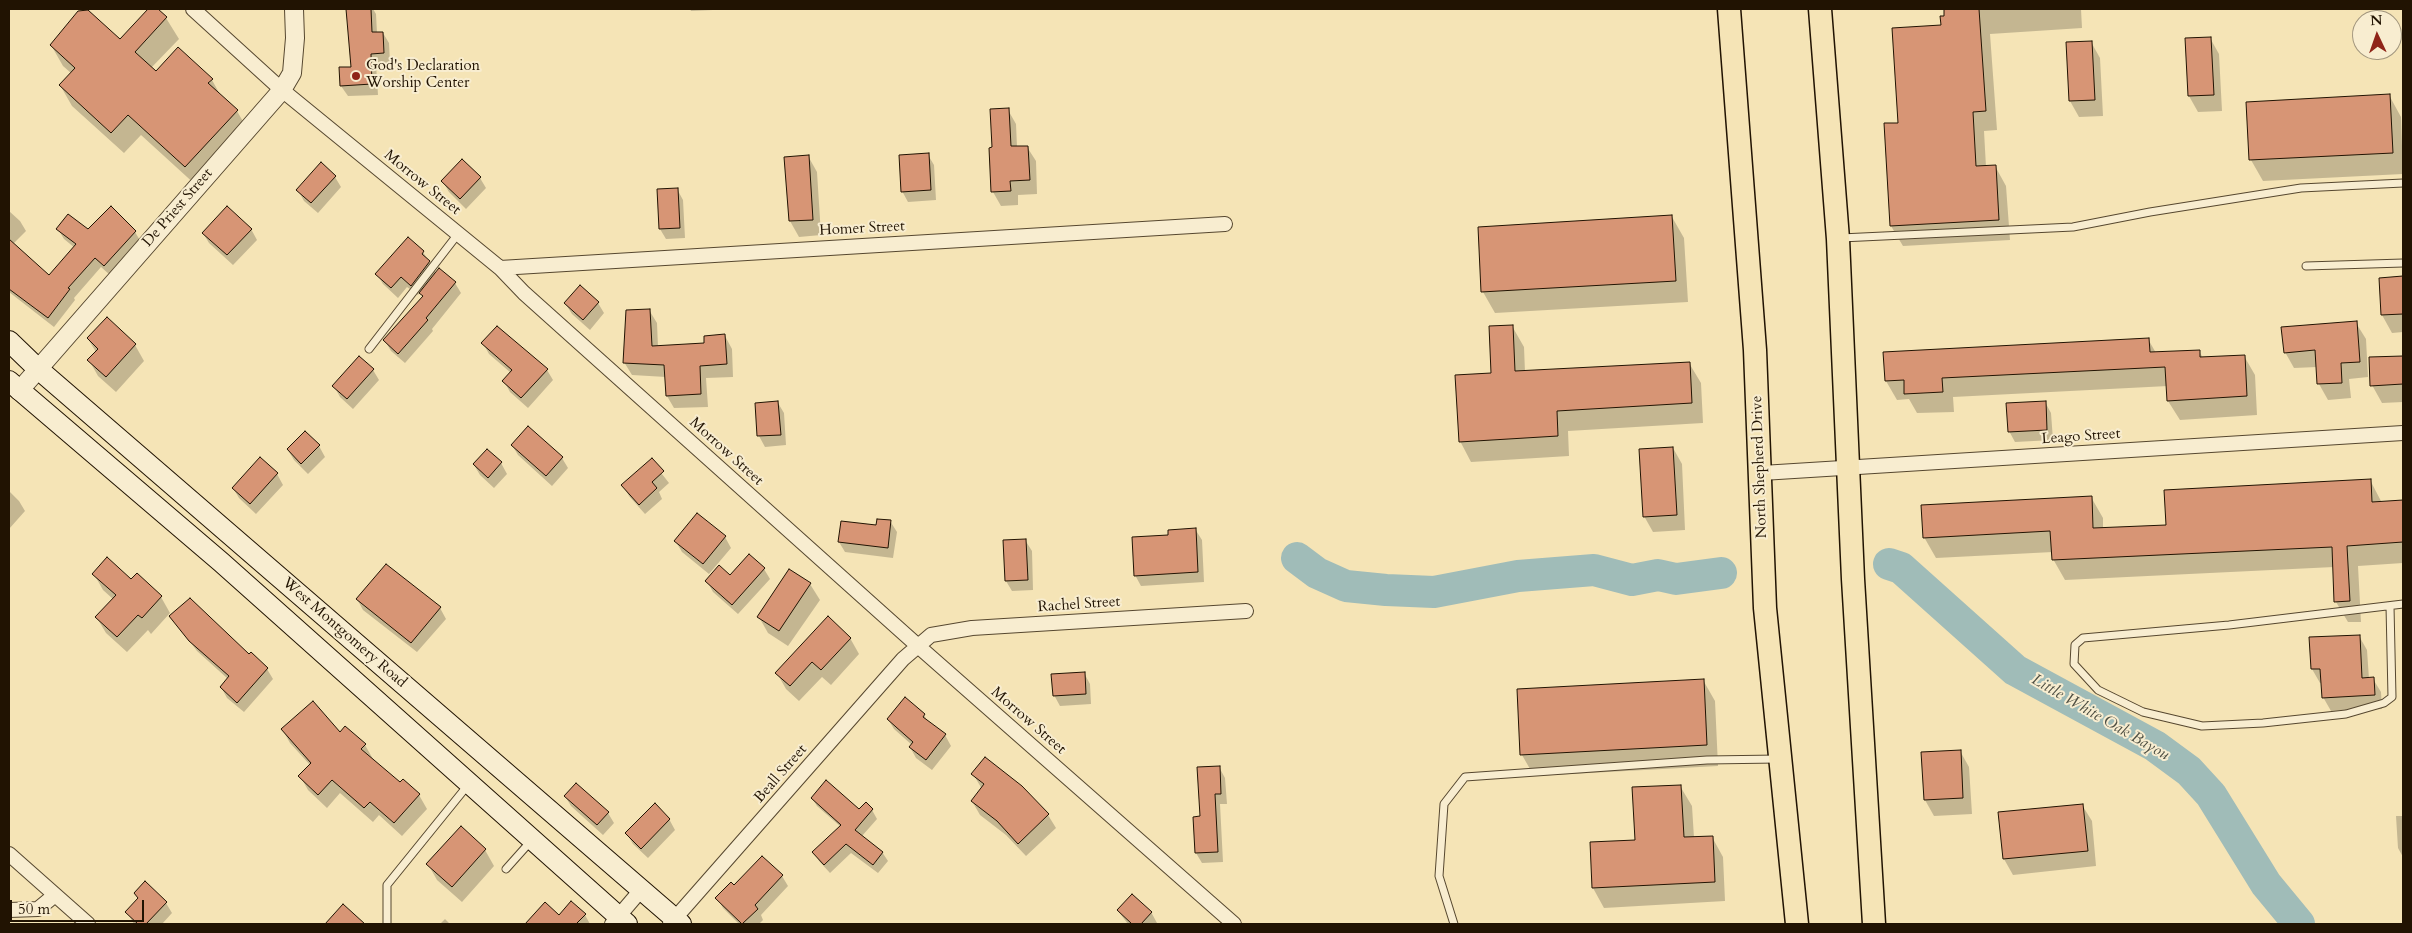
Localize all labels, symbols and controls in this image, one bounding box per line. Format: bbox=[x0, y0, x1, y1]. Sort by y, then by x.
north arrow bbox=[2352, 10, 2402, 60]
text: N bbox=[2370, 11, 2383, 30]
place label: God's Declaration Worship Center bbox=[366, 58, 480, 93]
marker: God's Declaration Worship Center bbox=[350, 70, 362, 82]
street label: Morrow Street bbox=[380, 147, 464, 219]
street label: De Priest Street bbox=[139, 165, 217, 251]
street label: Homer Street bbox=[819, 218, 905, 240]
street label: North Shepherd Drive bbox=[1749, 395, 1771, 539]
street label: Morrow Street bbox=[685, 414, 767, 490]
street label: Leago Street bbox=[2041, 425, 2121, 449]
street label: West Montgomery Road bbox=[278, 574, 410, 692]
street label: Rachel Street bbox=[1037, 593, 1121, 617]
water label: Little White Oak Bayou bbox=[2028, 671, 2172, 765]
street label: Morrow Street bbox=[987, 684, 1069, 758]
street label: Beall Street bbox=[751, 741, 811, 807]
scale bar bbox=[12, 890, 146, 922]
text: 50 m bbox=[18, 899, 50, 919]

